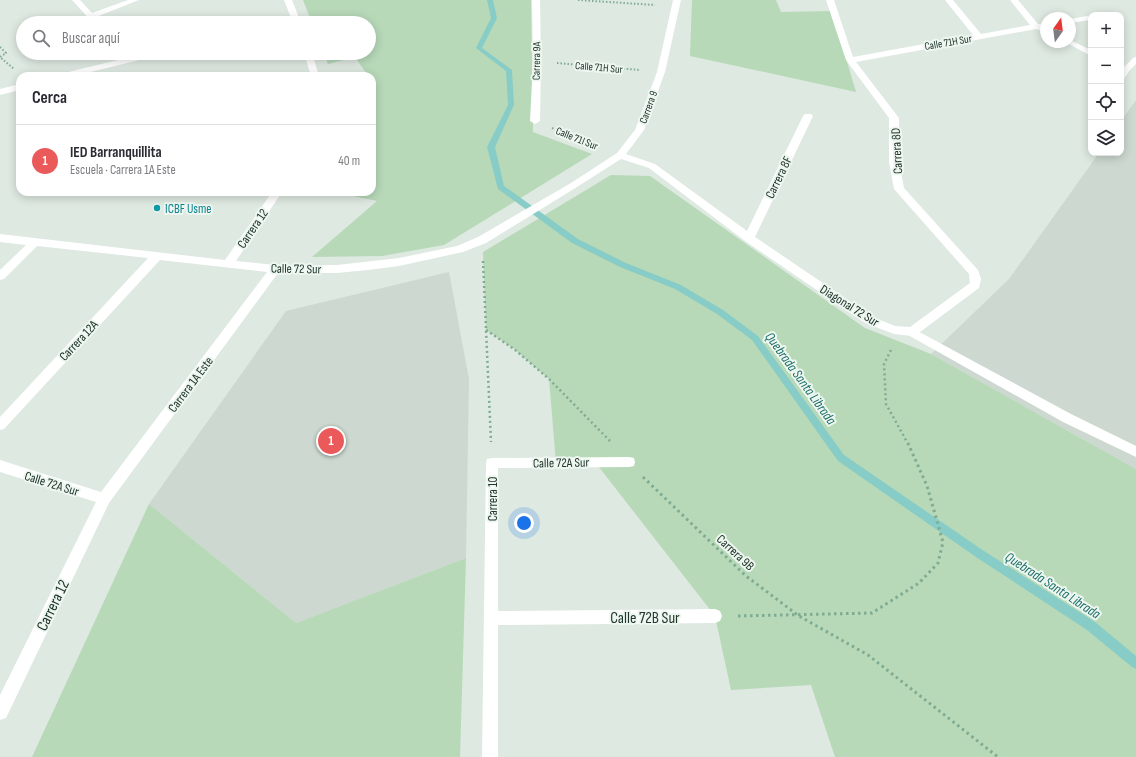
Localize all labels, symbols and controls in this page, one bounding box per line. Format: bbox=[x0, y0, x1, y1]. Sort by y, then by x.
north arrow bbox=[1040, 12, 1076, 48]
map controls bbox=[1088, 12, 1124, 156]
button: + bbox=[1088, 12, 1124, 48]
search box bbox=[16, 16, 376, 60]
icon: search bbox=[30, 27, 52, 49]
text: Buscar aquí bbox=[62, 29, 120, 48]
street label: Calle 71H Sur bbox=[923, 32, 973, 53]
street label: Carrera 9A bbox=[530, 41, 543, 80]
button: − bbox=[1088, 48, 1124, 84]
street label: Calle 71H Sur bbox=[575, 59, 623, 76]
button: locate bbox=[1088, 84, 1124, 120]
text: Cerca bbox=[32, 88, 67, 108]
street label: Carrera 9 bbox=[637, 89, 660, 125]
button: layers bbox=[1088, 120, 1124, 156]
street label: Calle 71I Sur bbox=[554, 124, 600, 153]
street label: Carrera 8D bbox=[888, 127, 906, 174]
text: IED Barranquillita bbox=[70, 143, 162, 162]
text: 1 bbox=[42, 153, 48, 169]
text: 40 m bbox=[338, 153, 360, 169]
street label: Carrera 8F bbox=[762, 154, 796, 201]
text: Escuela · Carrera 1A Este bbox=[70, 162, 176, 178]
place label: ICBF Usme bbox=[165, 201, 212, 217]
marker: ICBF Usme bbox=[152, 203, 162, 213]
street label: Carrera 12 bbox=[234, 206, 272, 251]
street label: Calle 72 Sur bbox=[271, 261, 322, 277]
street label: Diagonal 72 Sur bbox=[817, 281, 882, 330]
street label: Carrera 12A bbox=[56, 317, 102, 364]
water label: Quebrada Santa Librada bbox=[761, 329, 840, 428]
street label: Carrera 1A Este bbox=[165, 354, 217, 416]
pin: 1 bbox=[318, 426, 344, 456]
street label: Calle 72A Sur bbox=[533, 455, 589, 471]
street label: Calle 72A Sur bbox=[23, 468, 81, 500]
street label: Carrera 10 bbox=[485, 477, 501, 521]
your location bbox=[514, 513, 534, 533]
street label: Carrera 9B bbox=[713, 531, 758, 574]
water label: Quebrada Santa Librada bbox=[1002, 548, 1104, 623]
street label: Carrera 12 bbox=[33, 577, 74, 634]
street label: Calle 72B Sur bbox=[610, 609, 680, 628]

